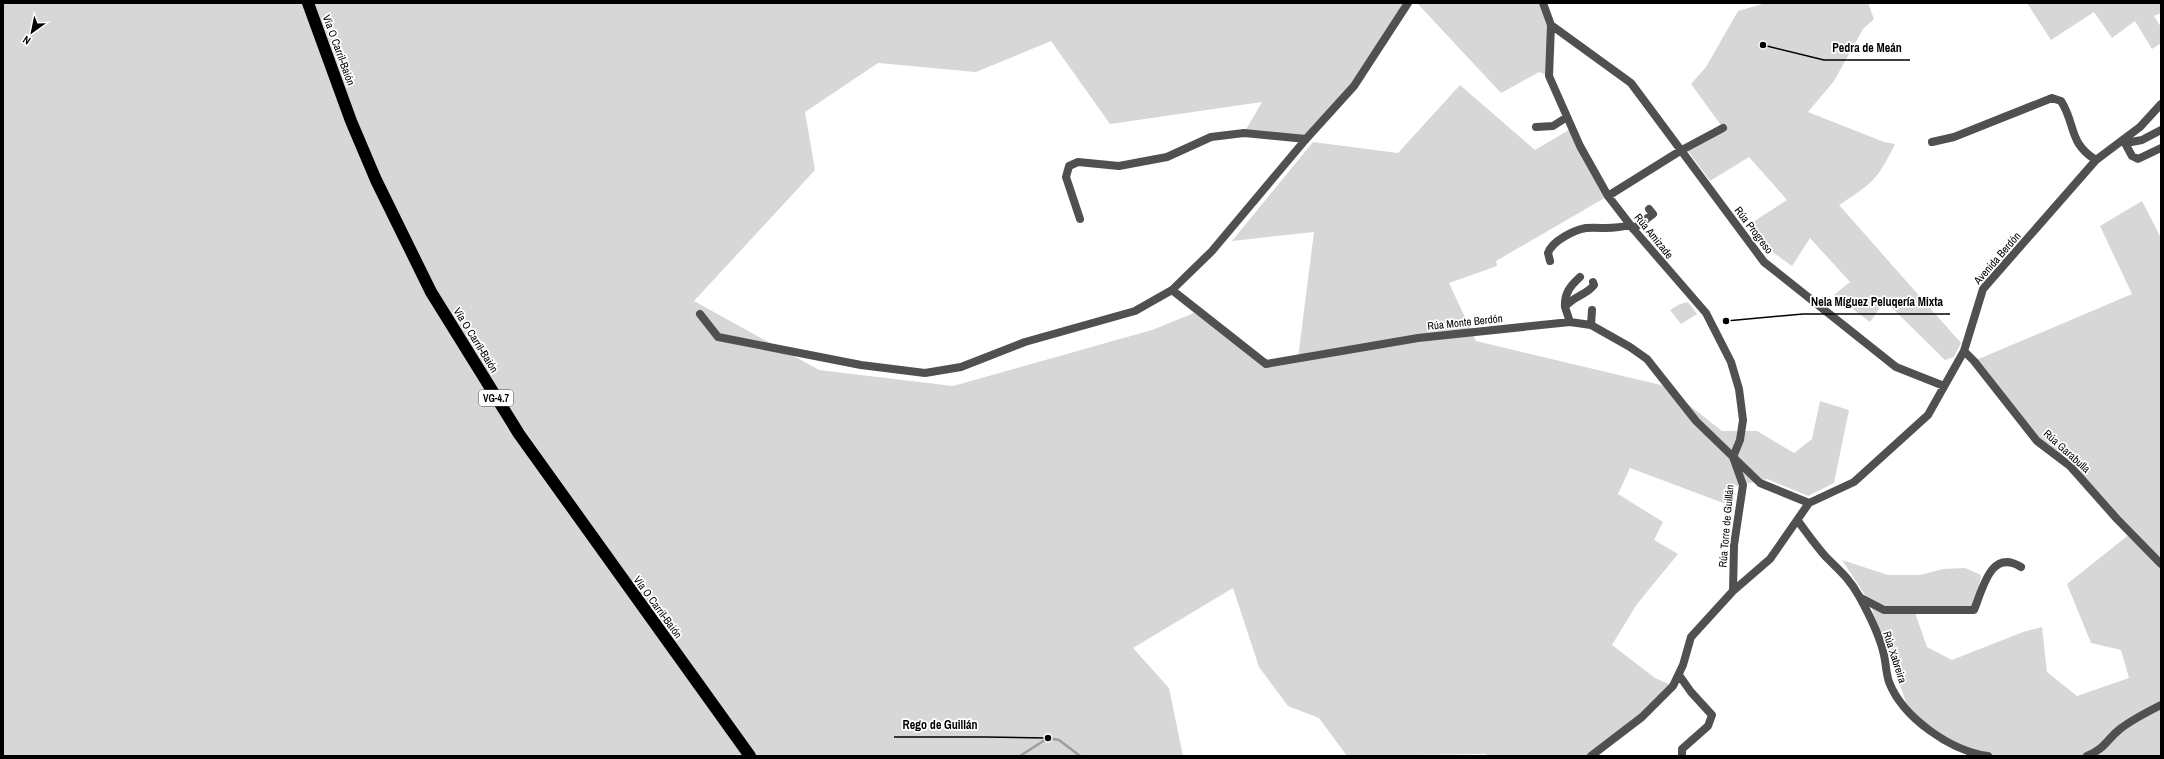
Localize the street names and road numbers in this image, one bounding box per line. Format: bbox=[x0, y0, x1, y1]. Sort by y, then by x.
street label: Vía O Carril-Baión bbox=[320, 13, 358, 87]
street label: Rúa Progreso bbox=[1732, 204, 1776, 256]
street label: Rúa Amizade bbox=[1632, 211, 1676, 261]
street label: Avenida Berdón bbox=[1970, 229, 2023, 288]
street label: Vía O Carril-Baión bbox=[450, 305, 502, 375]
street label: Rúa Monte Berdón bbox=[1427, 311, 1503, 333]
road number: VG-4.7 bbox=[479, 390, 513, 406]
street label: Rúa Garabulla bbox=[2041, 426, 2093, 476]
street label: Rúa Torre de Guillán bbox=[1715, 484, 1737, 568]
street label: Vía O Carril-Baión bbox=[631, 573, 685, 641]
street label: Rúa Xabreira bbox=[1880, 629, 1910, 685]

